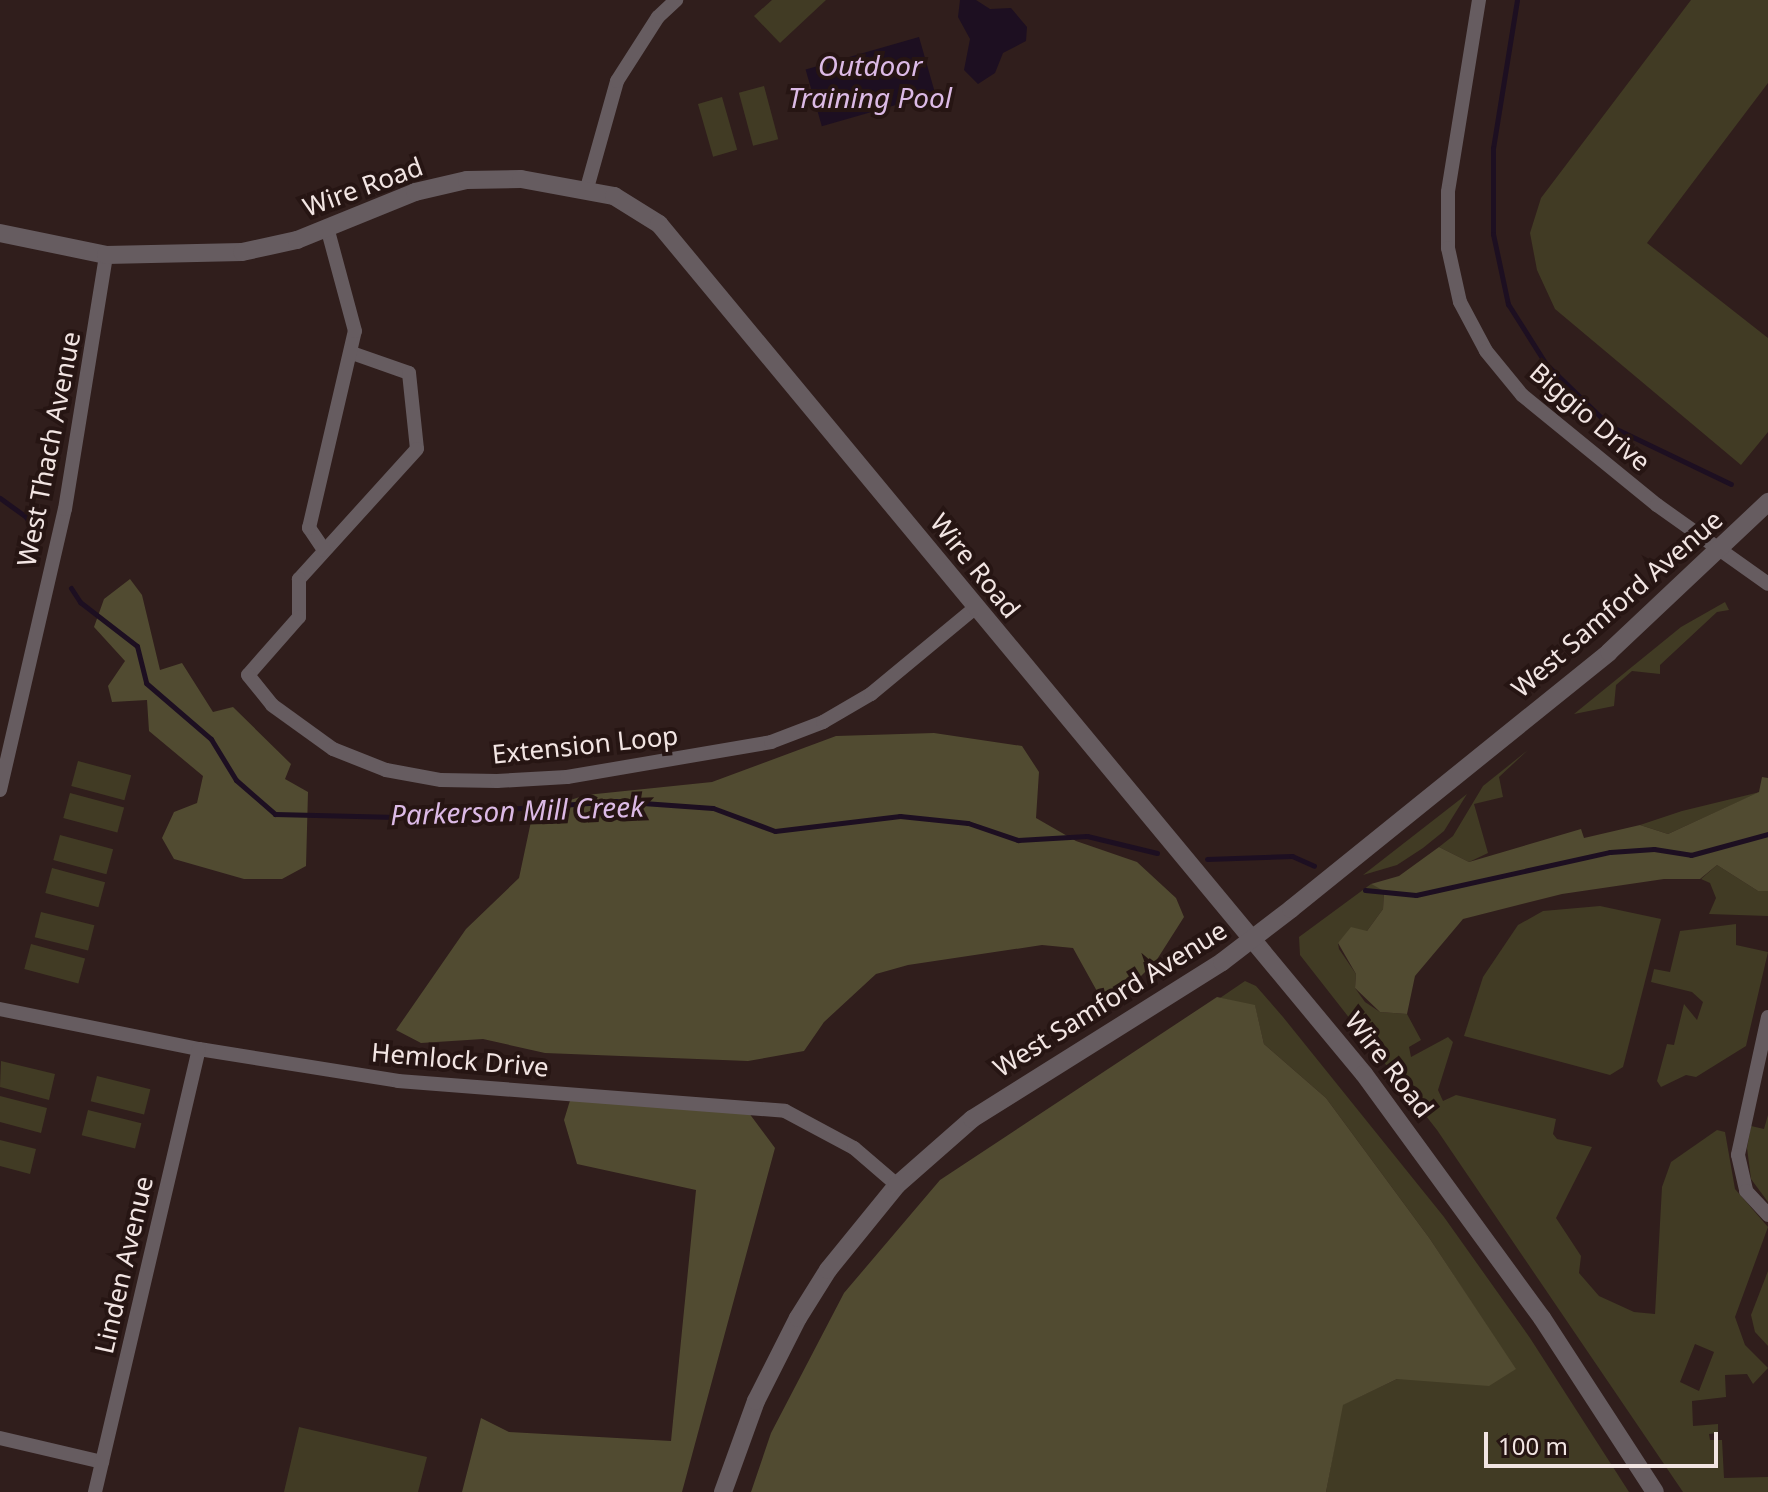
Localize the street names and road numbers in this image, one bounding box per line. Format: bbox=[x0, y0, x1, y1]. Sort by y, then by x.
street label: Wire Road bbox=[299, 151, 427, 223]
street label: West Thach Avenue bbox=[11, 329, 87, 569]
street label: Biggio Drive bbox=[1524, 356, 1656, 478]
street label: West Samford Avenue bbox=[1505, 504, 1729, 704]
street label: Wire Road bbox=[924, 508, 1026, 624]
street label: Extension Loop bbox=[490, 720, 680, 770]
street label: West Samford Avenue bbox=[988, 914, 1232, 1084]
street label: Wire Road bbox=[1338, 1006, 1440, 1124]
street label: Hemlock Drive bbox=[370, 1037, 550, 1083]
street label: Linden Avenue bbox=[88, 1173, 160, 1357]

